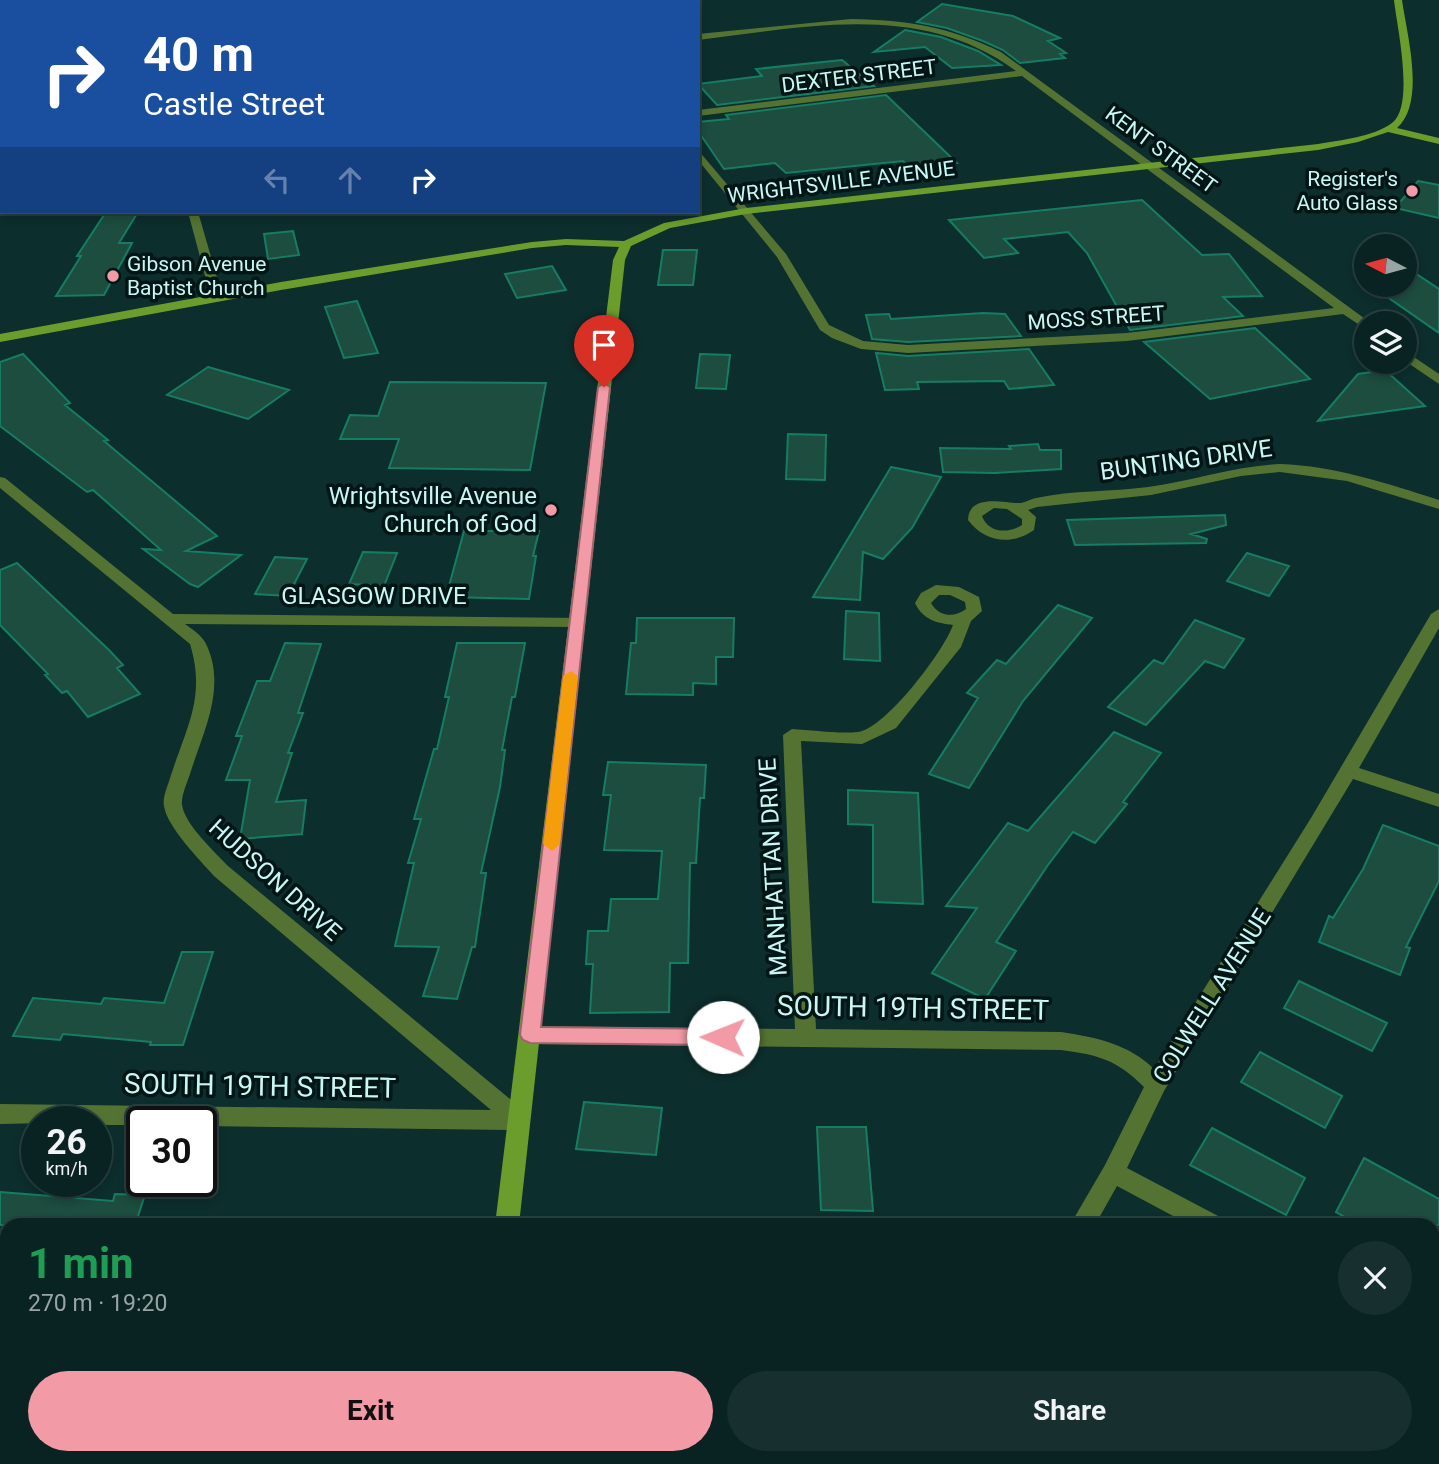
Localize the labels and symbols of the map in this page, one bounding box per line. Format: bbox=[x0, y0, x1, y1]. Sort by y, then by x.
street label: DEXTER STREET bbox=[780, 55, 938, 97]
street label: KENT STREET bbox=[1101, 102, 1222, 199]
street label: WRIGHTSVILLE AVENUE bbox=[726, 156, 956, 208]
place label: Register's Auto Glass bbox=[1296, 167, 1398, 215]
marker: Register's Auto Glass bbox=[1404, 183, 1420, 199]
north arrow bbox=[1354, 234, 1418, 298]
place label: Gibson Avenue Baptist Church bbox=[127, 252, 267, 300]
marker: Gibson Avenue Baptist Church bbox=[105, 268, 121, 284]
street label: MOSS STREET bbox=[1027, 301, 1166, 335]
pin bbox=[574, 315, 634, 387]
street label: BUNTING DRIVE bbox=[1098, 434, 1274, 486]
place label: Wrightsville Avenue Church of God bbox=[329, 482, 537, 538]
marker: Wrightsville Avenue Church of God bbox=[543, 502, 559, 518]
street label: GLASGOW DRIVE bbox=[281, 582, 467, 610]
street label: MANHATTAN DRIVE bbox=[753, 757, 793, 977]
street label: HUDSON DRIVE bbox=[203, 813, 347, 947]
street label: COLWELL AVENUE bbox=[1147, 904, 1277, 1088]
street label: SOUTH 19TH STREET bbox=[777, 989, 1050, 1027]
position arrow bbox=[686, 1000, 760, 1074]
street label: SOUTH 19TH STREET bbox=[124, 1067, 397, 1105]
speed limit sign: 30 bbox=[126, 1106, 217, 1197]

